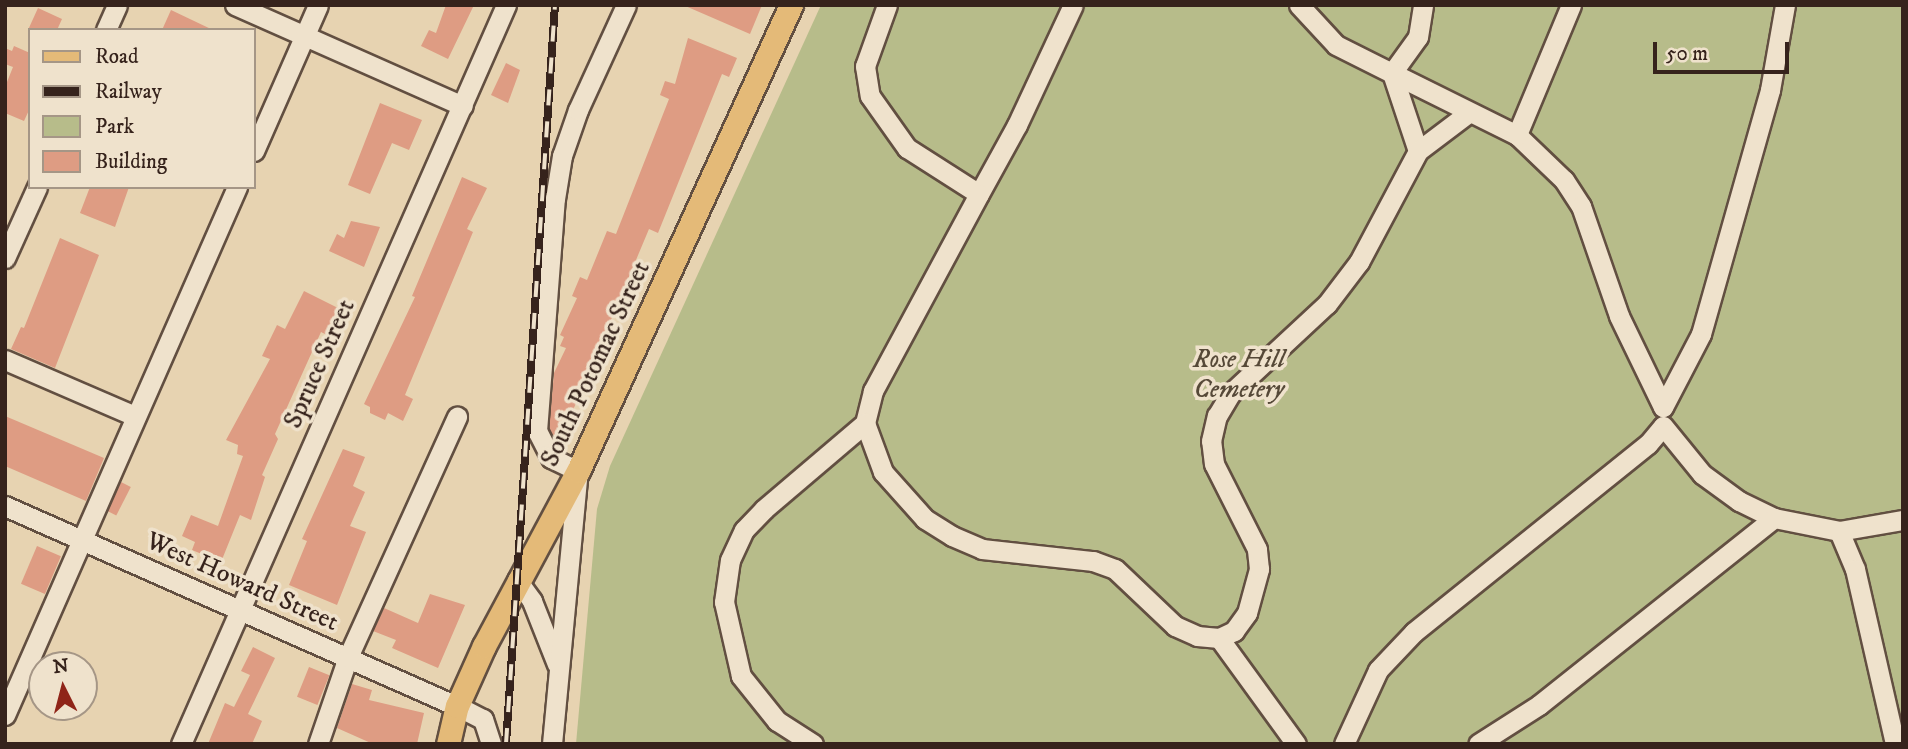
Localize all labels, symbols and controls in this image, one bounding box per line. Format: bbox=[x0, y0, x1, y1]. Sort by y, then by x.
legend bbox=[28, 28, 256, 189]
scale bar bbox=[1656, 28, 1792, 72]
text: 50 m bbox=[1666, 41, 1708, 67]
text: Road bbox=[95, 44, 139, 70]
text: Railway bbox=[95, 79, 162, 105]
text: Park bbox=[95, 114, 134, 140]
text: Building bbox=[95, 149, 167, 175]
street label: South Potomac Street bbox=[535, 256, 657, 472]
street label: Spruce Street bbox=[278, 295, 362, 433]
park label: Rose Hill Cemetery bbox=[1193, 344, 1285, 406]
street label: West Howard Street bbox=[141, 526, 343, 638]
north arrow bbox=[28, 651, 98, 721]
text: N bbox=[52, 654, 70, 679]

